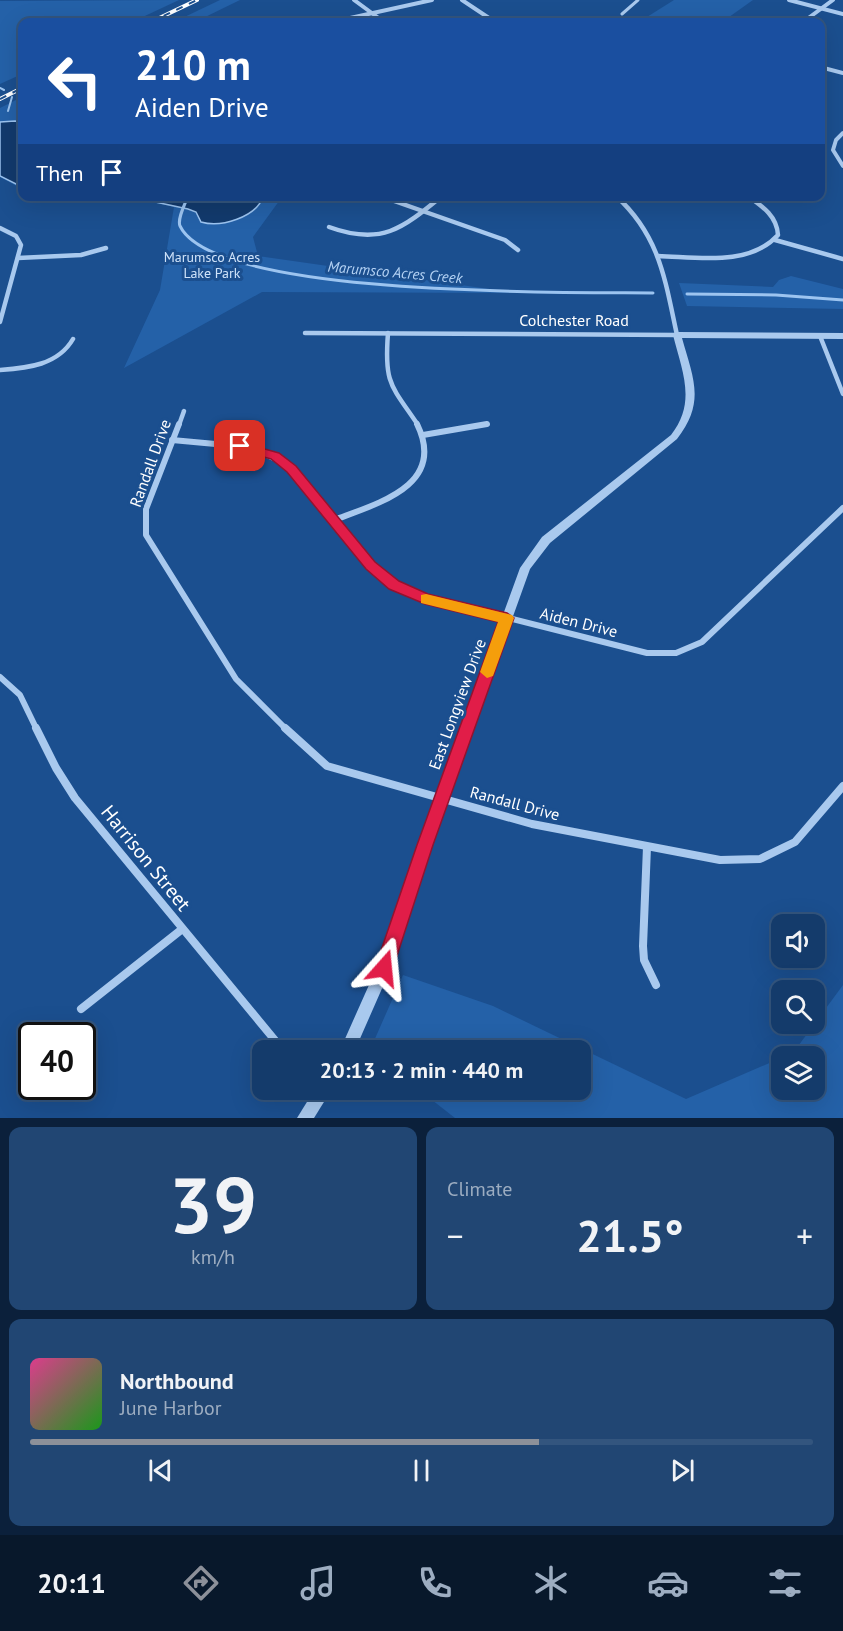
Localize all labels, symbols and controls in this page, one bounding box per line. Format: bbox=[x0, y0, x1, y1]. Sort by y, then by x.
text: 210 m bbox=[135, 37, 251, 92]
icon: left bbox=[36, 42, 114, 120]
text: Aiden Drive bbox=[135, 90, 269, 124]
icon: arrive bbox=[95, 156, 128, 189]
text: Then bbox=[36, 159, 83, 187]
park label: Marumsco Acres Lake Park bbox=[164, 248, 260, 282]
water label: Marumsco Acres Creek bbox=[327, 257, 464, 287]
street label: Colchester Road bbox=[519, 310, 629, 330]
street label: Randall Drive bbox=[125, 416, 175, 510]
pin bbox=[214, 420, 265, 471]
icon: arrive bbox=[223, 429, 256, 462]
street label: Aiden Drive bbox=[538, 603, 620, 641]
street label: East Longview Drive bbox=[424, 636, 490, 772]
street label: Randall Drive bbox=[468, 781, 562, 825]
street label: Harrison Street bbox=[95, 800, 197, 916]
map controls bbox=[771, 914, 825, 1100]
button: sound bbox=[771, 914, 825, 968]
position arrow bbox=[352, 936, 416, 1000]
button: search bbox=[771, 980, 825, 1034]
speed limit sign: 40 bbox=[18, 1022, 96, 1100]
button: layers bbox=[771, 1046, 825, 1100]
text: 20:13 · 2 min · 440 m bbox=[320, 1056, 523, 1084]
text: 39 bbox=[169, 1154, 257, 1255]
text: Climate bbox=[447, 1176, 513, 1202]
text: 21.5° bbox=[576, 1206, 684, 1264]
text: − bbox=[447, 1214, 464, 1257]
text: + bbox=[796, 1214, 813, 1257]
text: km/h bbox=[191, 1244, 235, 1270]
text: Northbound bbox=[120, 1367, 234, 1395]
text: June Harbor bbox=[120, 1395, 222, 1421]
icon: previous bbox=[144, 1454, 177, 1487]
icon: pause bbox=[405, 1454, 438, 1487]
icon: next bbox=[666, 1454, 699, 1487]
icon: directions bbox=[180, 1562, 222, 1604]
icon: music bbox=[297, 1562, 339, 1604]
icon: phone bbox=[414, 1562, 456, 1604]
icon: climate bbox=[530, 1562, 572, 1604]
icon: car bbox=[647, 1562, 689, 1604]
icon: filters bbox=[764, 1562, 806, 1604]
text: 20:11 bbox=[37, 1566, 106, 1600]

